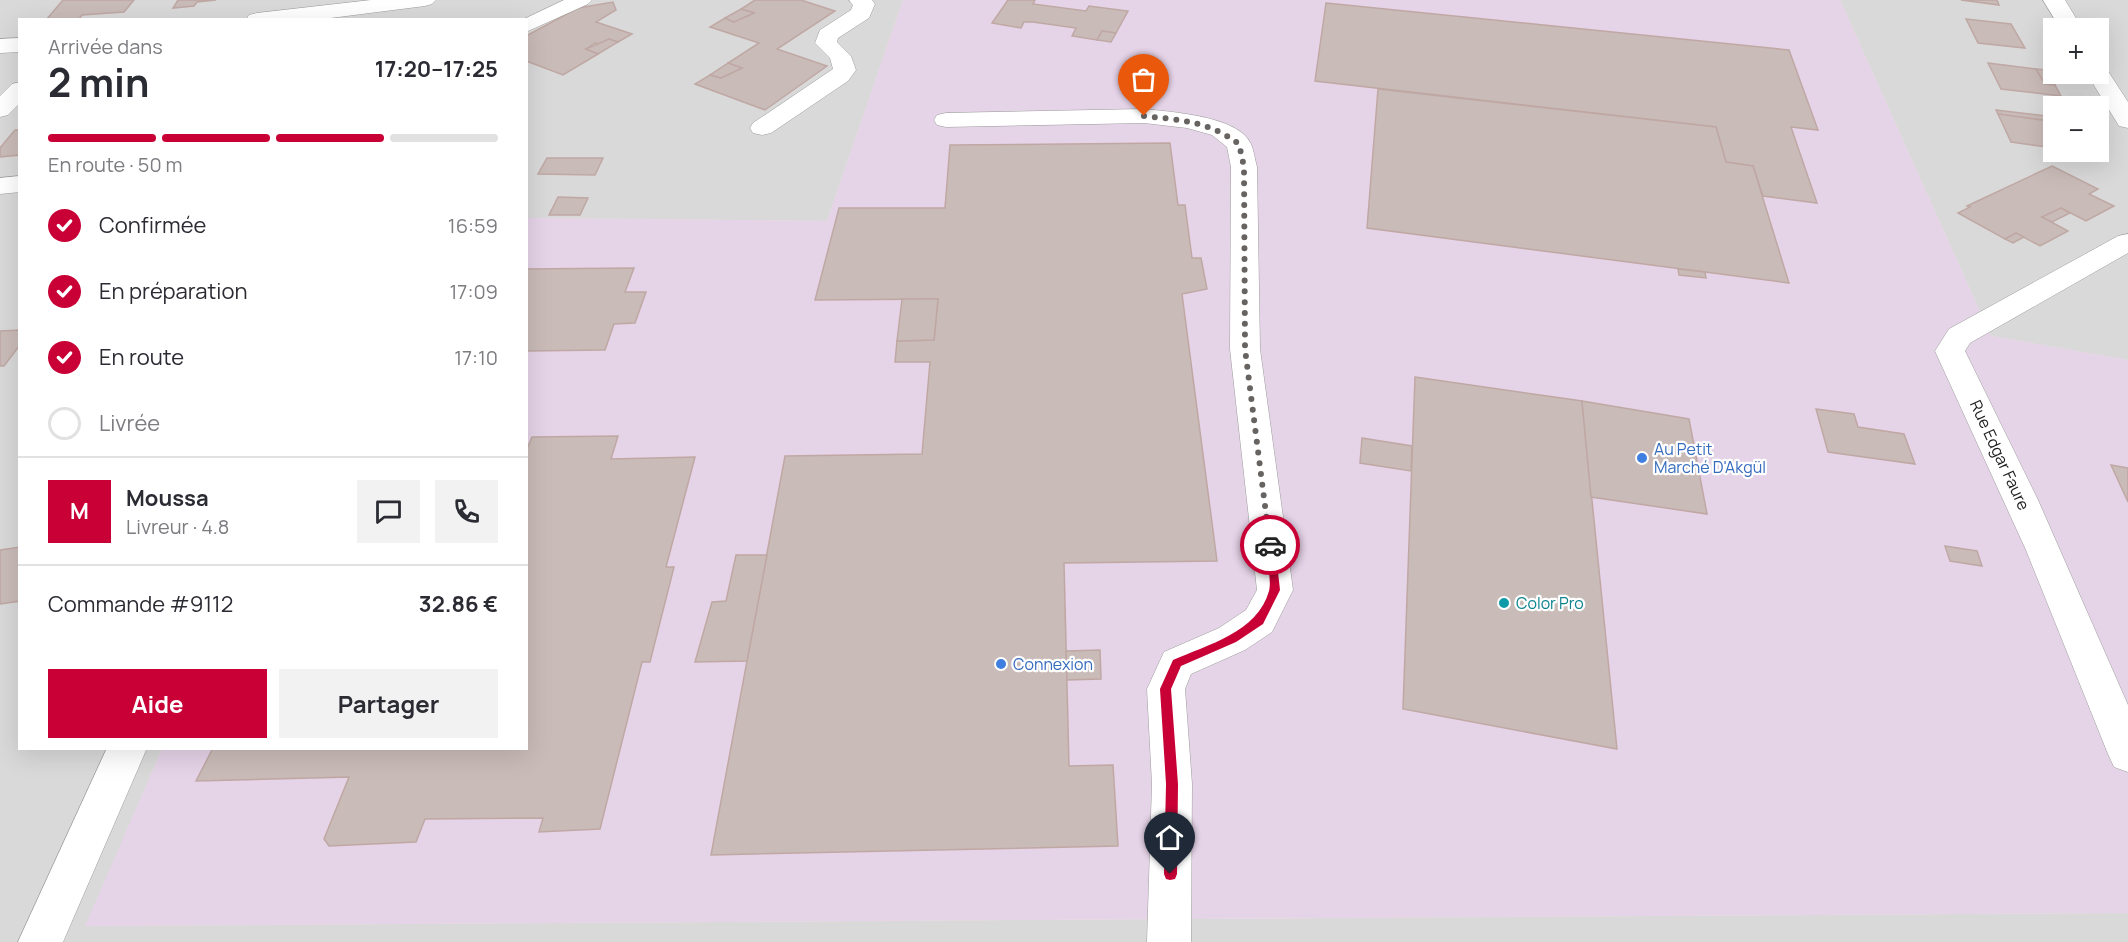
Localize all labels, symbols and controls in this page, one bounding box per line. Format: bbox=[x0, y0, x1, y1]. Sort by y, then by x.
map controls bbox=[2043, 18, 2109, 162]
button: + bbox=[2043, 18, 2109, 84]
text: Arrivée dans bbox=[48, 33, 163, 60]
text: 17:20–17:25 bbox=[375, 54, 498, 84]
pin bbox=[1118, 54, 1169, 116]
text: 2 min bbox=[48, 55, 149, 109]
icon: bag bbox=[1127, 63, 1160, 96]
button: − bbox=[2043, 96, 2109, 162]
text: En route · 50 m bbox=[48, 151, 183, 178]
icon: check bbox=[48, 209, 81, 242]
text: Confirmée bbox=[99, 210, 206, 240]
text: 16:59 bbox=[448, 212, 498, 239]
icon: check bbox=[48, 275, 81, 308]
text: En préparation bbox=[99, 276, 247, 306]
text: 17:09 bbox=[450, 278, 498, 305]
icon: check bbox=[48, 341, 81, 374]
text: En route bbox=[99, 342, 184, 372]
text: 17:10 bbox=[454, 344, 498, 371]
street label: Rue Edgar Faure bbox=[1965, 396, 2035, 514]
text: Livrée bbox=[99, 408, 160, 438]
place label: Au Petit Marché D'Akgül bbox=[1654, 438, 1766, 478]
marker: Au Petit Marché D'Akgül bbox=[1635, 451, 1649, 465]
button: chat bbox=[357, 480, 420, 543]
button: phone bbox=[435, 480, 498, 543]
text: Moussa bbox=[126, 483, 209, 513]
text: M bbox=[70, 496, 89, 526]
text: Livreur · 4.8 bbox=[126, 513, 229, 540]
courier bbox=[1240, 515, 1300, 575]
icon: car bbox=[1254, 529, 1287, 562]
text: Commande #9112 bbox=[48, 589, 233, 619]
text: 32.86 € bbox=[419, 589, 498, 619]
place label: Color Pro bbox=[1516, 592, 1584, 614]
marker: Color Pro bbox=[1497, 596, 1511, 610]
place label: Connexion bbox=[1013, 653, 1093, 675]
marker: Connexion bbox=[994, 657, 1008, 671]
button: Aide bbox=[48, 669, 267, 738]
button: Partager bbox=[279, 669, 498, 738]
pin bbox=[1144, 812, 1195, 874]
icon: home bbox=[1153, 821, 1186, 854]

